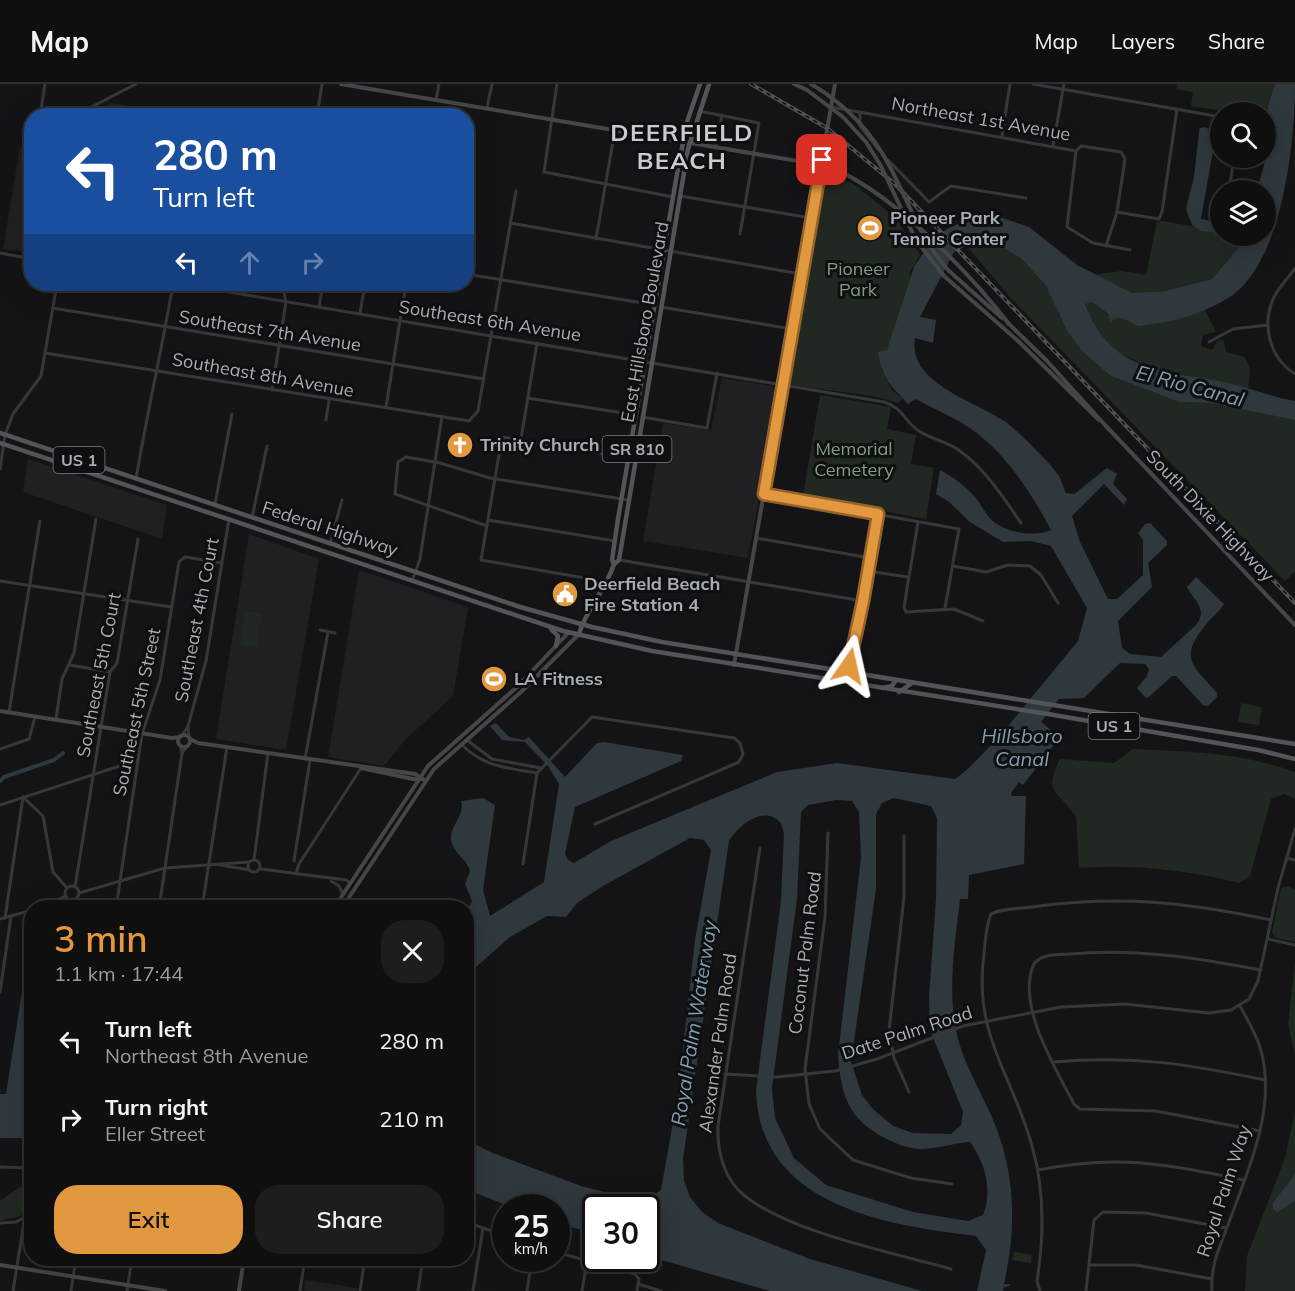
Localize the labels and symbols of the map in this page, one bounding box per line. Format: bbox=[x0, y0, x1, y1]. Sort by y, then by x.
street label: Northeast 1st Avenue bbox=[890, 91, 1072, 146]
district label: DEERFIELD BEACH bbox=[610, 117, 754, 175]
pin bbox=[796, 134, 847, 185]
place label: Pioneer Park Tennis Center bbox=[890, 206, 1007, 250]
sports icon: Pioneer Park Tennis Center bbox=[855, 213, 885, 243]
street label: East Hillsboro Boulevard bbox=[616, 220, 673, 424]
park label: Pioneer Park bbox=[827, 257, 890, 301]
street label: Southeast 6th Avenue bbox=[397, 295, 583, 346]
street label: Southeast 7th Avenue bbox=[177, 305, 363, 356]
street label: Southeast 8th Avenue bbox=[170, 347, 356, 402]
water label: El Rio Canal bbox=[1133, 359, 1247, 412]
church icon: Trinity Church bbox=[445, 430, 475, 460]
place label: Trinity Church bbox=[480, 433, 600, 456]
road number: SR 810 bbox=[602, 436, 672, 462]
park label: Memorial Cemetery bbox=[814, 437, 894, 481]
street label: South Dixie Highway bbox=[1141, 445, 1280, 587]
road number: US 1 bbox=[54, 447, 104, 473]
street label: Federal Highway bbox=[259, 496, 401, 561]
street label: Southeast 4th Court bbox=[169, 536, 224, 704]
place label: Deerfield Beach Fire Station 4 bbox=[584, 572, 720, 616]
public building icon: Deerfield Beach Fire Station 4 bbox=[550, 579, 580, 609]
street label: Southeast 5th Court bbox=[71, 591, 126, 759]
street label: Southeast 5th Street bbox=[107, 626, 166, 798]
position arrow bbox=[817, 634, 881, 698]
sports icon: LA Fitness bbox=[479, 664, 509, 694]
place label: LA Fitness bbox=[514, 667, 603, 690]
road number: US 1 bbox=[1088, 713, 1140, 739]
water label: Hillsboro Canal bbox=[981, 723, 1063, 771]
street label: Coconut Palm Road bbox=[783, 870, 826, 1036]
water label: Royal Palm Waterway bbox=[665, 917, 722, 1127]
street label: Alexander Palm Road bbox=[694, 952, 741, 1134]
street label: Date Palm Road bbox=[839, 1001, 975, 1064]
street label: Royal Palm Way bbox=[1191, 1121, 1256, 1260]
speed limit sign: 30 bbox=[582, 1194, 660, 1272]

